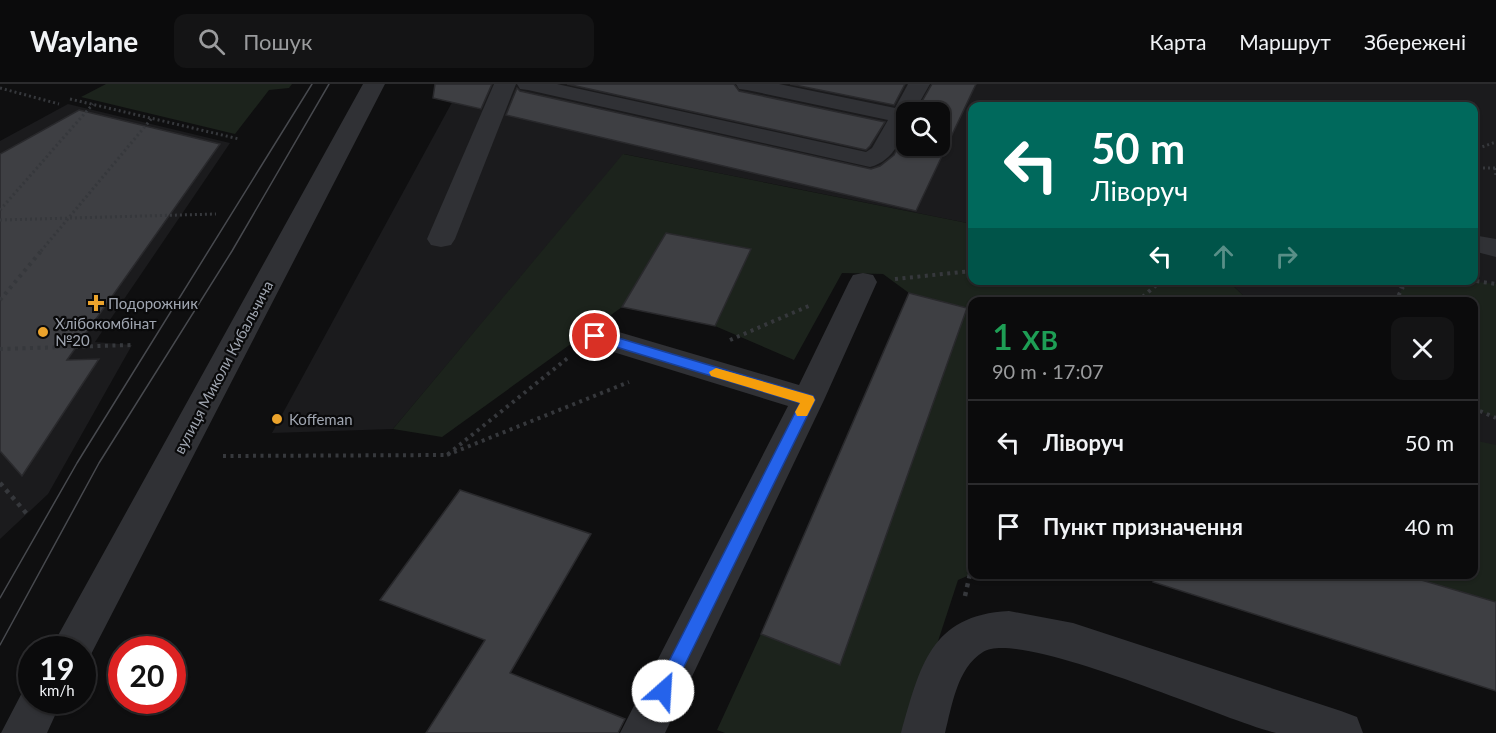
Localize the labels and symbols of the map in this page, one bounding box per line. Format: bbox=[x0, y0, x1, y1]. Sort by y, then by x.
street label: вулиця Миколи Кибальчича bbox=[170, 277, 276, 457]
place label: Подорожник bbox=[108, 294, 198, 312]
marker: Подорожник bbox=[89, 296, 103, 310]
pin bbox=[569, 310, 620, 361]
place label: Хлібокомбінат №20 bbox=[55, 314, 157, 349]
marker: Хлібокомбінат №20 bbox=[36, 325, 50, 339]
place label: Koffeman bbox=[289, 410, 353, 428]
marker: Koffeman bbox=[270, 412, 284, 426]
speed limit sign: 20 bbox=[108, 636, 186, 714]
position arrow bbox=[631, 659, 695, 723]

